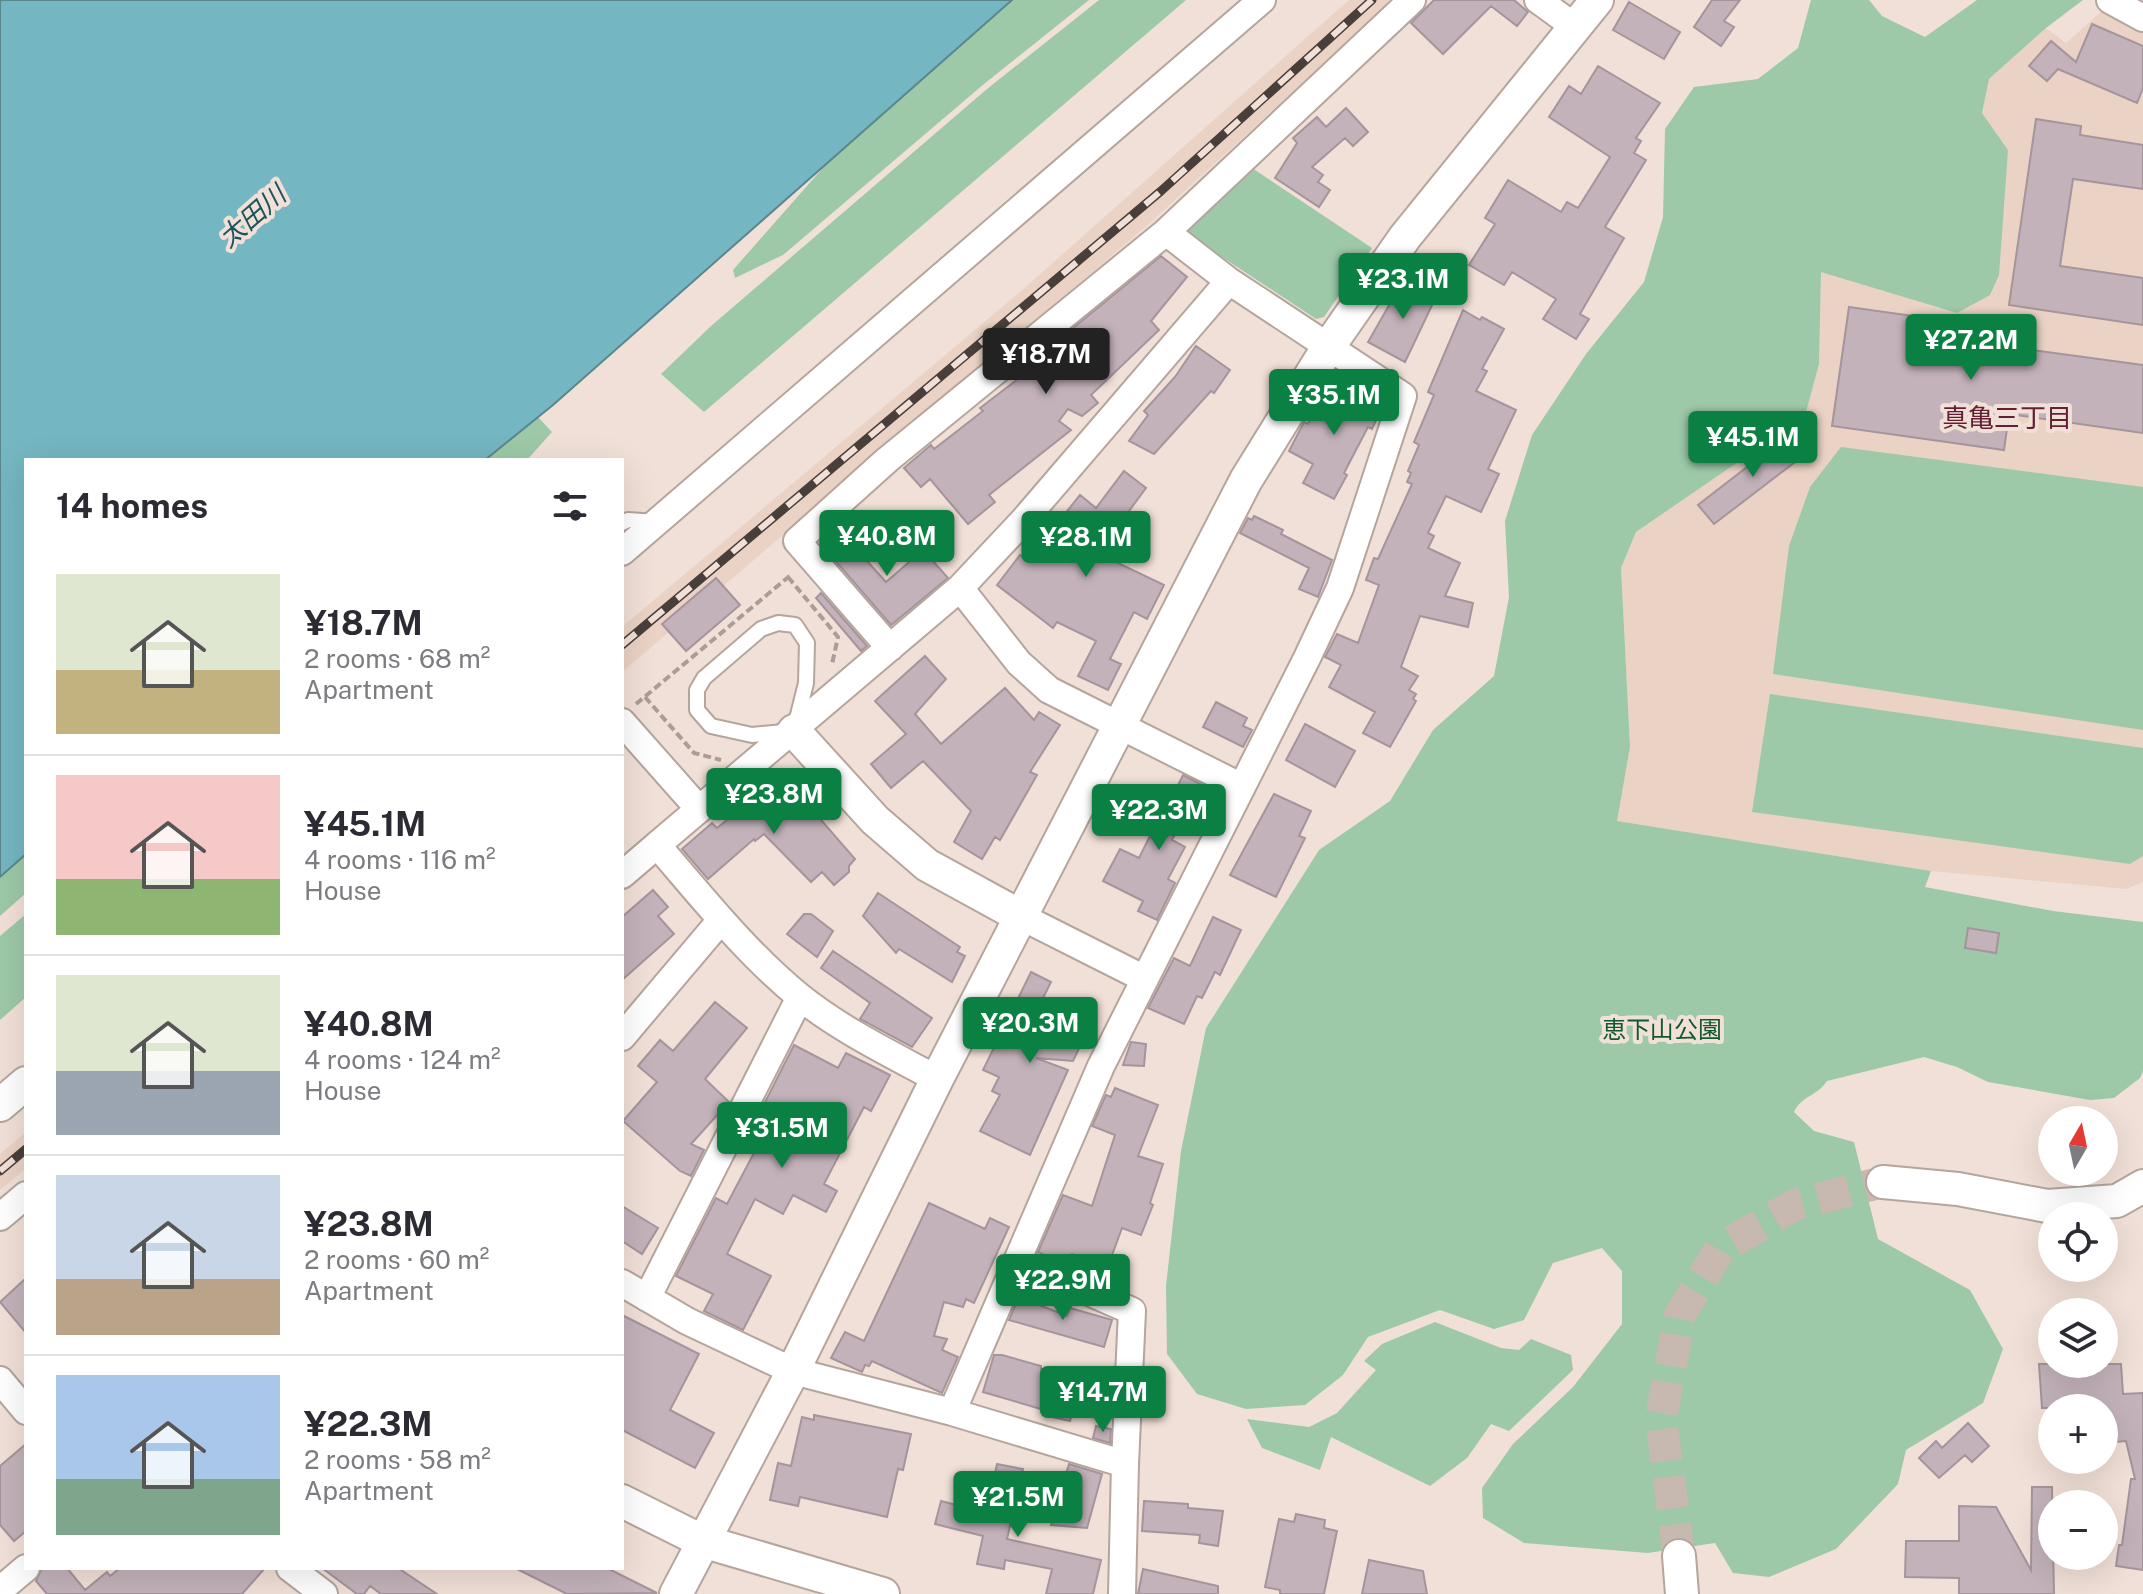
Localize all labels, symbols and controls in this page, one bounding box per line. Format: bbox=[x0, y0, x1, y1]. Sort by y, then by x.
water label: 太田川 bbox=[212, 177, 294, 253]
pin: ¥23.1M bbox=[1338, 253, 1468, 321]
text: ¥23.1M bbox=[1357, 263, 1449, 294]
pin: ¥27.2M bbox=[1906, 314, 2036, 382]
text: ¥27.2M bbox=[1924, 324, 2018, 355]
pin: ¥18.7M bbox=[981, 328, 1111, 396]
text: ¥18.7M bbox=[1001, 338, 1091, 369]
pin: ¥35.1M bbox=[1269, 369, 1399, 437]
text: ¥35.1M bbox=[1287, 379, 1381, 410]
district label: 真亀三丁目 bbox=[1942, 402, 2072, 433]
pin: ¥45.1M bbox=[1688, 411, 1818, 479]
text: ¥45.1M bbox=[1706, 421, 1800, 452]
icon: filters bbox=[548, 484, 592, 528]
text: 14 homes bbox=[56, 486, 208, 526]
pin: ¥40.8M bbox=[822, 510, 952, 578]
pin: ¥28.1M bbox=[1021, 511, 1151, 579]
text: ¥40.8M bbox=[837, 520, 937, 551]
text: ¥28.1M bbox=[1039, 521, 1133, 552]
text: ¥18.7M bbox=[304, 603, 423, 643]
icon: home bbox=[120, 606, 216, 702]
text: 2 rooms · 68 m² bbox=[304, 643, 490, 674]
text: Apartment bbox=[304, 674, 434, 705]
pin: ¥23.8M bbox=[709, 768, 839, 836]
text: ¥23.8M bbox=[724, 778, 824, 809]
pin: ¥22.3M bbox=[1094, 784, 1224, 852]
text: ¥22.3M bbox=[1110, 794, 1208, 825]
text: ¥45.1M bbox=[304, 804, 426, 844]
icon: home bbox=[120, 807, 216, 903]
text: 4 rooms · 116 m² bbox=[304, 844, 496, 875]
text: House bbox=[304, 875, 381, 906]
pin: ¥20.3M bbox=[965, 997, 1095, 1065]
text: ¥40.8M bbox=[304, 1004, 434, 1044]
icon: home bbox=[120, 1007, 216, 1103]
text: ¥20.3M bbox=[981, 1007, 1079, 1038]
park label: 恵下山公園 bbox=[1602, 1015, 1722, 1043]
text: 4 rooms · 124 m² bbox=[304, 1044, 501, 1075]
text: House bbox=[304, 1075, 381, 1106]
pin: ¥31.5M bbox=[717, 1102, 847, 1170]
north arrow bbox=[2038, 1106, 2118, 1186]
map controls bbox=[2038, 1106, 2118, 1570]
text: ¥31.5M bbox=[735, 1112, 829, 1143]
button: locate bbox=[2038, 1202, 2118, 1282]
text: ¥23.8M bbox=[304, 1204, 434, 1244]
icon: home bbox=[120, 1207, 216, 1303]
text: 2 rooms · 60 m² bbox=[304, 1244, 489, 1275]
pin: ¥22.9M bbox=[998, 1254, 1128, 1322]
text: ¥22.9M bbox=[1014, 1264, 1112, 1295]
text: Apartment bbox=[304, 1275, 434, 1306]
button: layers bbox=[2038, 1298, 2118, 1378]
pin: ¥14.7M bbox=[1038, 1366, 1168, 1434]
text: ¥14.7M bbox=[1058, 1376, 1148, 1407]
button: + bbox=[2038, 1394, 2118, 1474]
text: ¥22.3M bbox=[304, 1404, 433, 1444]
icon: home bbox=[120, 1407, 216, 1503]
text: 2 rooms · 58 m² bbox=[304, 1444, 491, 1475]
pin: ¥21.5M bbox=[953, 1471, 1083, 1539]
text: Apartment bbox=[304, 1475, 434, 1506]
text: ¥21.5M bbox=[971, 1481, 1065, 1512]
button: − bbox=[2038, 1490, 2118, 1570]

